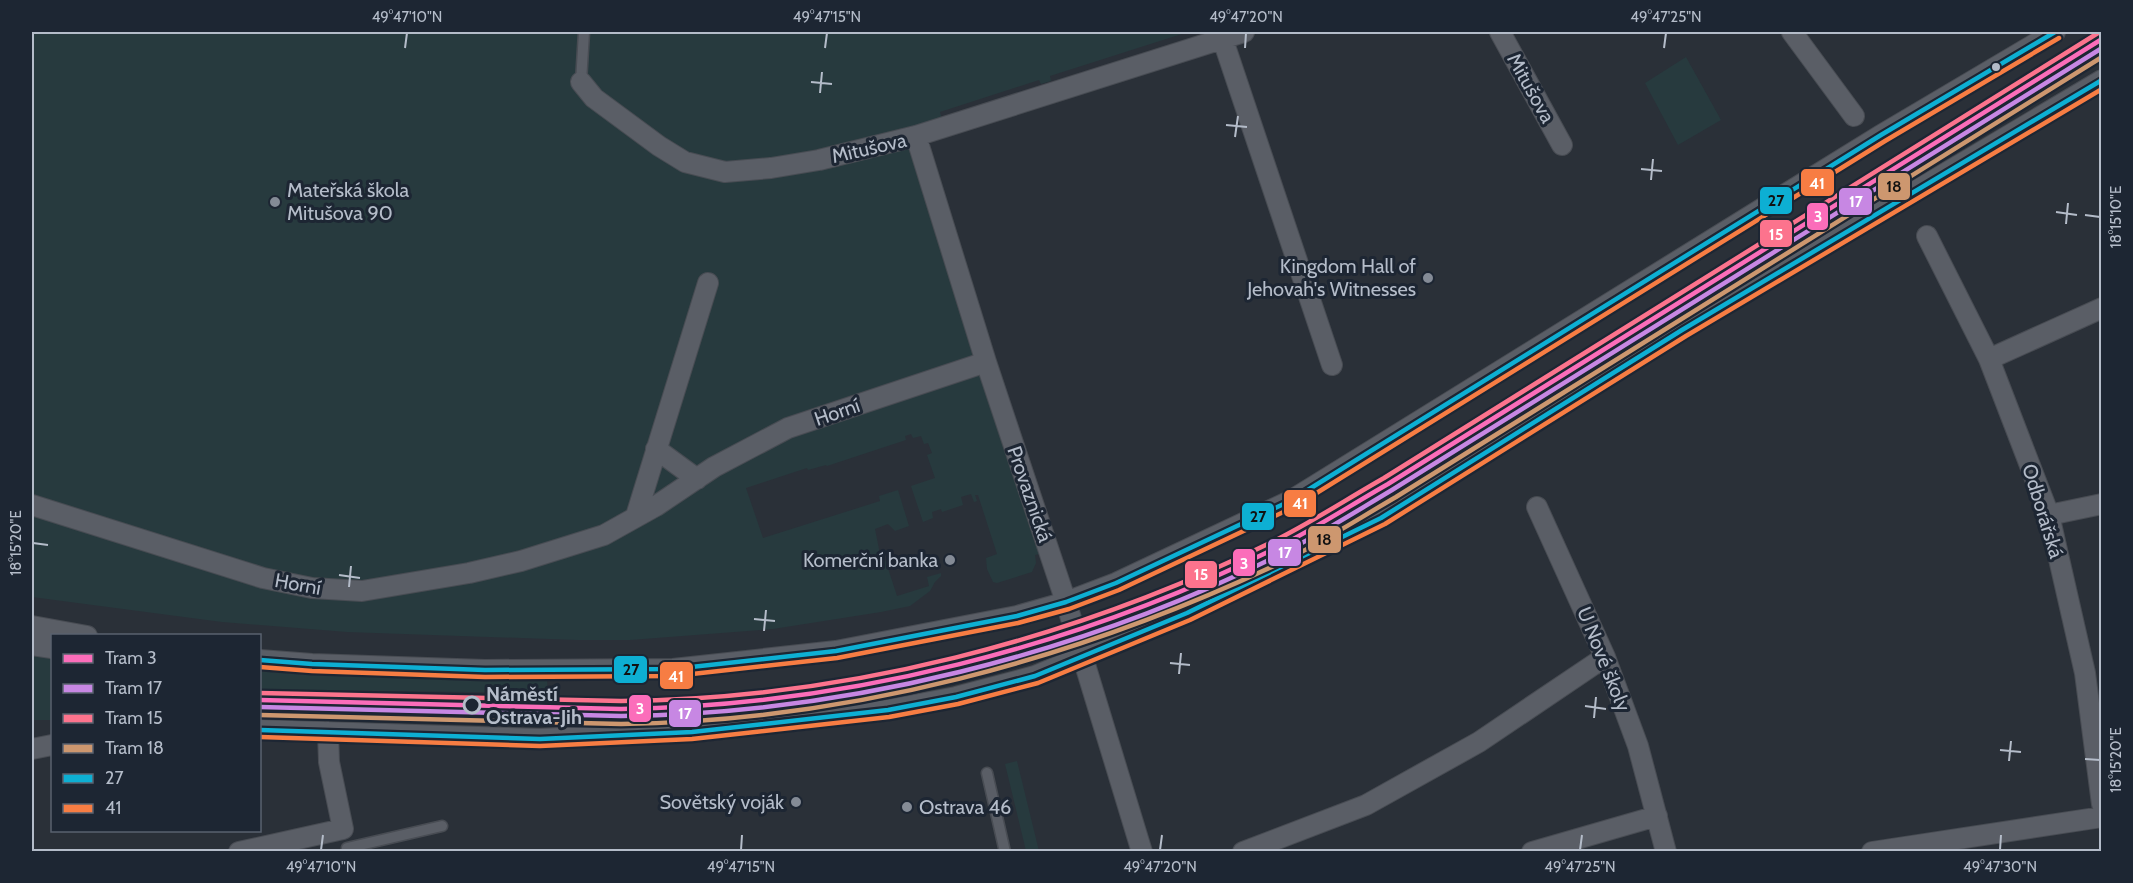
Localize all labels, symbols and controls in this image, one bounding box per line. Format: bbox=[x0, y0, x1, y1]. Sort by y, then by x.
text: 49°47'10"N bbox=[372, 8, 442, 26]
text: 49°47'15"N bbox=[793, 8, 861, 26]
text: 49°47'20"N bbox=[1209, 8, 1283, 26]
text: 49°47'25"N bbox=[1630, 8, 1702, 26]
street label: Mitušova bbox=[1502, 49, 1560, 127]
unlabelled marker bbox=[1990, 61, 2002, 73]
street label: Mitušova bbox=[829, 128, 909, 168]
line badge: 41 bbox=[1800, 168, 1835, 197]
line badge: 18 bbox=[1877, 172, 1911, 201]
text: 41 bbox=[1809, 174, 1825, 193]
text: 18 bbox=[1886, 177, 1902, 196]
place label: Mateřská škola Mitušova 90 bbox=[287, 178, 409, 225]
line badge: 27 bbox=[1759, 186, 1793, 215]
text: 18°15'10"E bbox=[2107, 186, 2125, 248]
line badge: 17 bbox=[1838, 187, 1873, 216]
text: 27 bbox=[1768, 191, 1785, 210]
text: 17 bbox=[1849, 192, 1864, 211]
marker: Mateřská škola Mitušova 90 bbox=[268, 195, 282, 209]
line badge: 3 bbox=[1806, 202, 1829, 231]
text: 3 bbox=[1814, 207, 1822, 226]
line badge: 15 bbox=[1759, 219, 1793, 248]
text: 15 bbox=[1769, 225, 1783, 244]
place label: Kingdom Hall of Jehovah's Witnesses bbox=[1246, 254, 1416, 301]
marker: Kingdom Hall of Jehovah's Witnesses bbox=[1421, 271, 1435, 285]
street label: Horní bbox=[811, 393, 863, 431]
street label: Provaznická bbox=[1002, 443, 1058, 545]
street label: Odborářská bbox=[2017, 461, 2069, 561]
line badge: 41 bbox=[1283, 489, 1317, 518]
text: 41 bbox=[1292, 494, 1308, 513]
line badge: 27 bbox=[1241, 502, 1275, 531]
text: 27 bbox=[1250, 507, 1267, 526]
text: 18°15'20"E bbox=[7, 510, 25, 576]
line badge: 18 bbox=[1307, 525, 1342, 554]
text: 18 bbox=[1316, 530, 1332, 549]
line badge: 17 bbox=[1267, 538, 1302, 567]
text: 17 bbox=[1278, 543, 1293, 562]
place label: Komerční banka bbox=[803, 548, 938, 572]
line badge: 3 bbox=[1232, 548, 1256, 577]
marker: Komerční banka bbox=[943, 553, 957, 567]
text: 3 bbox=[1240, 554, 1248, 573]
line badge: 15 bbox=[1184, 560, 1218, 589]
text: 15 bbox=[1194, 565, 1208, 584]
street label: Horní bbox=[273, 568, 323, 600]
street label: U Nové školy bbox=[1572, 603, 1636, 715]
legend bbox=[51, 634, 261, 832]
text: Tram 3 bbox=[105, 647, 157, 669]
line badge: 27 bbox=[613, 655, 648, 684]
text: 27 bbox=[623, 660, 640, 679]
line badge: 41 bbox=[659, 661, 694, 690]
text: 41 bbox=[668, 667, 684, 686]
text: Tram 17 bbox=[105, 677, 162, 699]
place label: Náměstí Ostrava-Jih bbox=[486, 682, 582, 729]
line badge: 3 bbox=[628, 694, 652, 723]
marker: Náměstí Ostrava-Jih bbox=[463, 696, 481, 714]
text: 3 bbox=[636, 699, 644, 718]
line badge: 17 bbox=[668, 699, 702, 728]
text: 17 bbox=[678, 704, 693, 723]
text: Tram 15 bbox=[105, 707, 163, 729]
text: 18°15'20"E bbox=[2107, 727, 2125, 793]
text: Tram 18 bbox=[105, 737, 164, 759]
text: 27 bbox=[105, 767, 124, 789]
place label: Sovětský voják bbox=[659, 790, 784, 814]
marker: Sovětský voják bbox=[789, 795, 803, 809]
place label: Ostrava 46 bbox=[919, 795, 1011, 819]
text: 41 bbox=[105, 797, 121, 819]
marker: Ostrava 46 bbox=[900, 800, 914, 814]
text: 49°47'10"N bbox=[286, 858, 356, 876]
text: 49°47'15"N bbox=[707, 858, 775, 876]
text: 49°47'20"N bbox=[1123, 858, 1197, 876]
text: 49°47'25"N bbox=[1544, 858, 1616, 876]
text: 49°47'30"N bbox=[1963, 858, 2037, 876]

